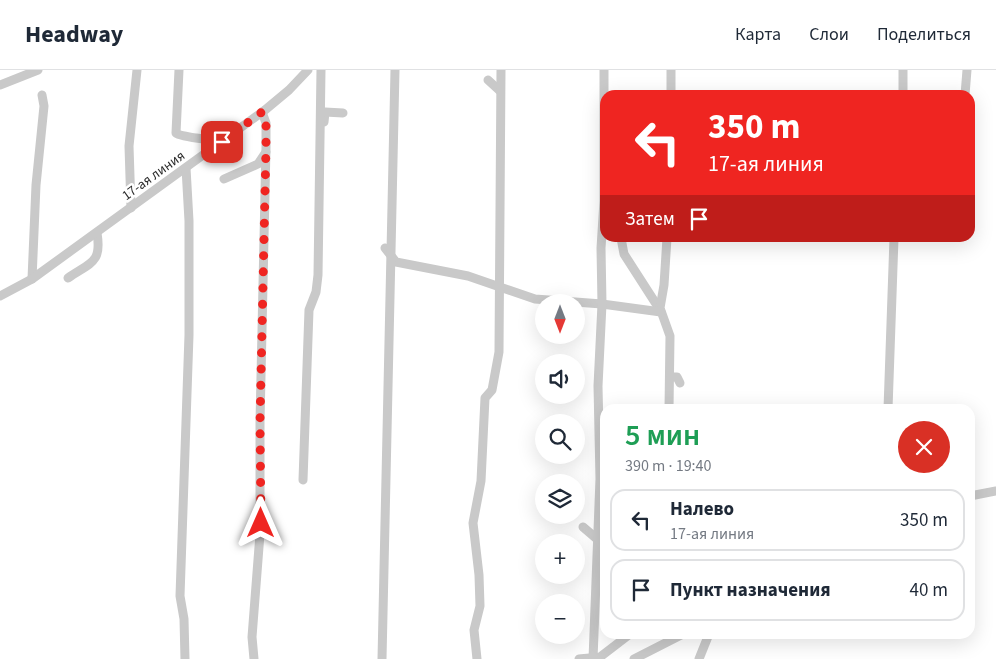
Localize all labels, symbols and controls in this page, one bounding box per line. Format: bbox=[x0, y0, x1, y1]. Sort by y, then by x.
text: Headway bbox=[25, 17, 123, 52]
text: Карта bbox=[735, 22, 781, 47]
text: Слои bbox=[809, 22, 849, 47]
text: Поделиться bbox=[877, 22, 971, 47]
text: 350 m bbox=[708, 102, 800, 152]
icon: left bbox=[625, 110, 690, 175]
pin bbox=[201, 121, 243, 163]
icon: arrive bbox=[208, 128, 236, 156]
street label: 17-ая линия bbox=[118, 146, 189, 206]
text: 17-ая линия bbox=[708, 148, 824, 180]
icon: arrive bbox=[685, 205, 713, 233]
text: Затем bbox=[625, 206, 675, 233]
north arrow bbox=[535, 294, 585, 344]
map controls bbox=[535, 294, 585, 644]
button: sound bbox=[535, 354, 585, 404]
button: search bbox=[535, 414, 585, 464]
text: 5 мин bbox=[625, 414, 700, 457]
button: close bbox=[898, 421, 950, 473]
text: 390 m · 19:40 bbox=[625, 455, 712, 477]
button: layers bbox=[535, 474, 585, 524]
position arrow bbox=[234, 496, 286, 548]
text: Налево bbox=[670, 496, 734, 523]
icon: left bbox=[627, 506, 655, 534]
text: 350 m bbox=[900, 507, 948, 534]
text: 17-ая линия bbox=[670, 523, 754, 545]
button: + bbox=[535, 534, 585, 584]
icon: arrive bbox=[627, 576, 655, 604]
text: Пункт назначения bbox=[670, 577, 831, 604]
text: 40 m bbox=[910, 577, 948, 604]
button: − bbox=[535, 594, 585, 644]

